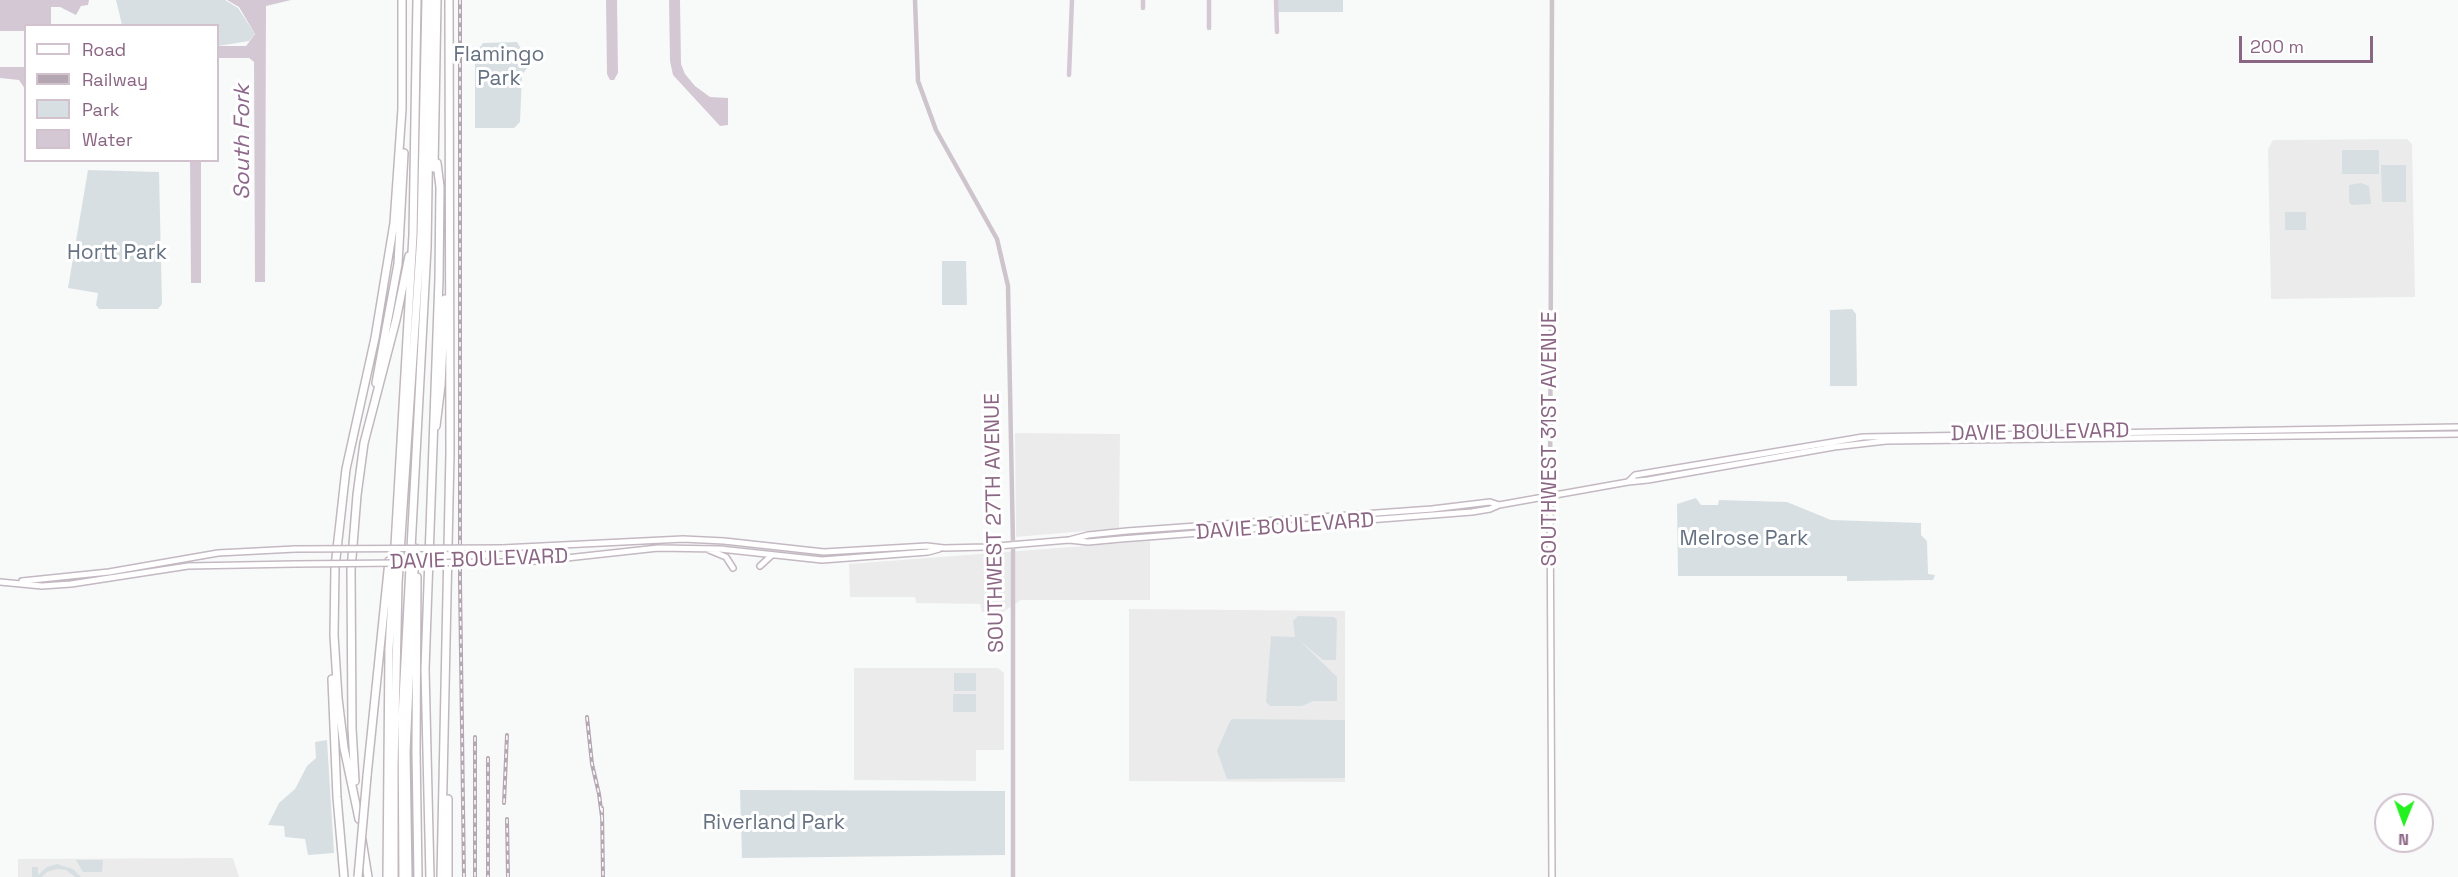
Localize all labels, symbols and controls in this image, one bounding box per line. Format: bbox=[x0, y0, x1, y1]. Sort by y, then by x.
legend bbox=[24, 24, 219, 162]
scale bar bbox=[2242, 24, 2376, 62]
text: 200 m bbox=[2250, 35, 2304, 58]
text: Road bbox=[82, 38, 126, 61]
park label: Flamingo Park bbox=[453, 42, 545, 92]
text: Railway bbox=[82, 68, 148, 91]
water label: South Fork bbox=[230, 84, 256, 200]
text: Park bbox=[82, 98, 119, 121]
text: Water bbox=[82, 128, 133, 151]
park label: Hortt Park bbox=[67, 240, 167, 266]
street label: SOUTHWEST 31ST AVENUE bbox=[1537, 311, 1563, 567]
street label: SOUTHWEST 27TH AVENUE bbox=[980, 393, 1010, 653]
street label: DAVIE BOULEVARD bbox=[1950, 419, 2130, 447]
street label: DAVIE BOULEVARD bbox=[1195, 508, 1375, 546]
park label: Melrose Park bbox=[1680, 526, 1808, 552]
street label: DAVIE BOULEVARD bbox=[389, 544, 569, 576]
north arrow bbox=[2374, 793, 2434, 853]
park label: Riverland Park bbox=[703, 810, 845, 836]
text: N bbox=[2398, 829, 2409, 850]

